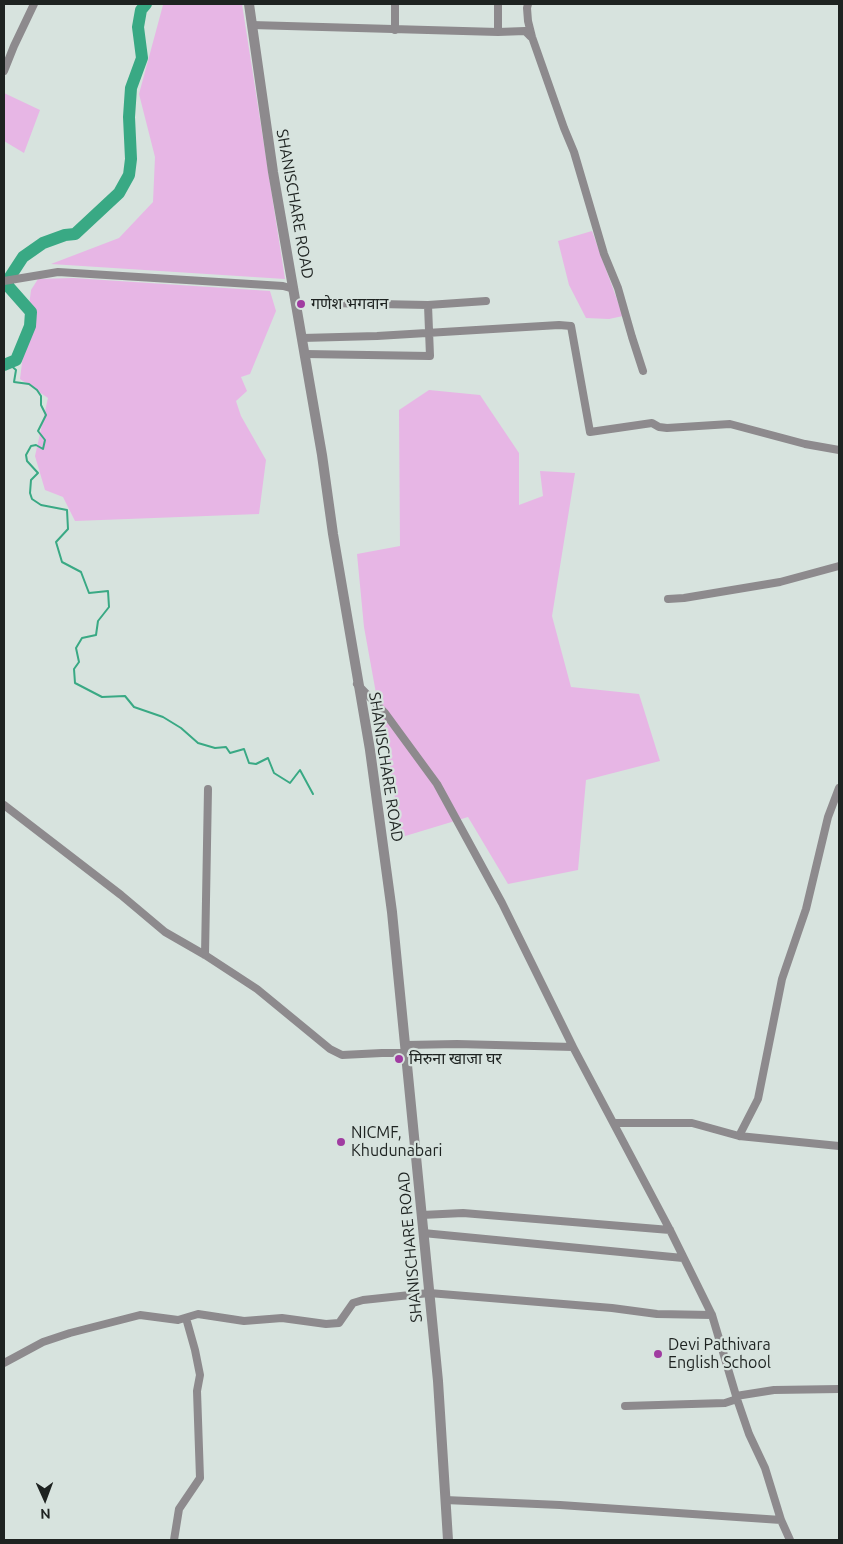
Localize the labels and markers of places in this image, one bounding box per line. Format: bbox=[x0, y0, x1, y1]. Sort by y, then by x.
place label: गणेश भगवान bbox=[311, 294, 388, 314]
marker: गणेश भगवान bbox=[295, 298, 307, 310]
place label: मिरुना खाजा घर bbox=[409, 1049, 502, 1069]
marker: मिरुना खाजा घर bbox=[393, 1053, 405, 1065]
place label: NICMF, Khudunabari bbox=[351, 1123, 442, 1161]
marker: NICMF, Khudunabari bbox=[335, 1136, 347, 1148]
place label: Devi Pathivara English School bbox=[668, 1335, 771, 1373]
marker: Devi Pathivara English School bbox=[652, 1348, 664, 1360]

